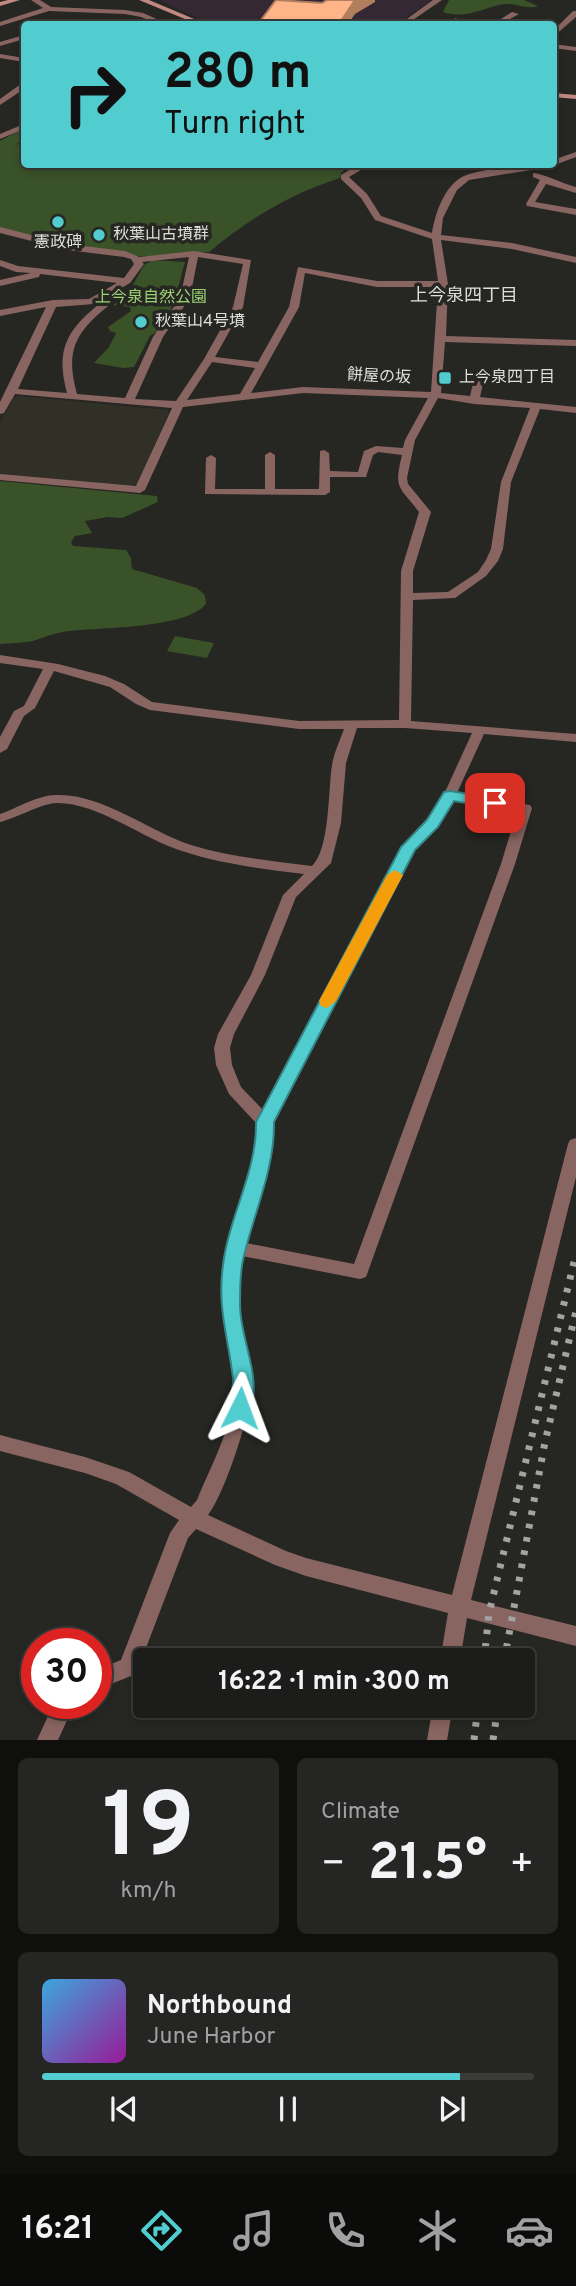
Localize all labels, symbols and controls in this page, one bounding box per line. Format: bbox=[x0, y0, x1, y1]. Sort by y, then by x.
text: 280 m bbox=[164, 44, 311, 106]
icon: right bbox=[49, 49, 140, 140]
text: Turn right bbox=[164, 105, 306, 145]
marker: 憲政碑 bbox=[50, 214, 66, 230]
place label: 秋葉山古墳群 bbox=[113, 225, 209, 245]
marker: 秋葉山古墳群 bbox=[91, 227, 107, 243]
place label: 憲政碑 bbox=[34, 233, 82, 253]
district label: 上今泉四丁目 bbox=[410, 285, 518, 308]
park label: 上今泉自然公園 bbox=[95, 288, 207, 308]
place label: 秋葉山4号墳 bbox=[155, 312, 245, 332]
marker: 秋葉山4号墳 bbox=[133, 314, 149, 330]
street label: 餅屋の坂 bbox=[347, 365, 411, 389]
place label: 上今泉四丁目 bbox=[459, 368, 555, 388]
marker: 上今泉四丁目 bbox=[437, 370, 453, 386]
pin bbox=[465, 773, 525, 833]
icon: arrive bbox=[476, 784, 514, 822]
position arrow bbox=[203, 1371, 277, 1445]
speed limit sign: 30 bbox=[21, 1628, 112, 1719]
text: 16:22 · 1 min · 300 m bbox=[218, 1666, 450, 1699]
text: 19 bbox=[102, 1774, 195, 1889]
text: Climate bbox=[321, 1798, 400, 1827]
text: 21.5° bbox=[368, 1832, 487, 1898]
text: − bbox=[321, 1841, 346, 1890]
text: + bbox=[509, 1841, 534, 1890]
text: km/h bbox=[121, 1877, 176, 1906]
text: Northbound bbox=[147, 1990, 292, 2023]
text: June Harbor bbox=[147, 2023, 275, 2052]
icon: previous bbox=[105, 2090, 143, 2128]
icon: pause bbox=[269, 2090, 307, 2128]
icon: next bbox=[433, 2090, 471, 2128]
icon: directions bbox=[137, 2206, 186, 2255]
icon: music bbox=[229, 2206, 278, 2255]
icon: phone bbox=[321, 2206, 370, 2255]
icon: climate bbox=[413, 2206, 462, 2255]
icon: car bbox=[505, 2206, 554, 2255]
text: 16:21 bbox=[22, 2210, 94, 2250]

